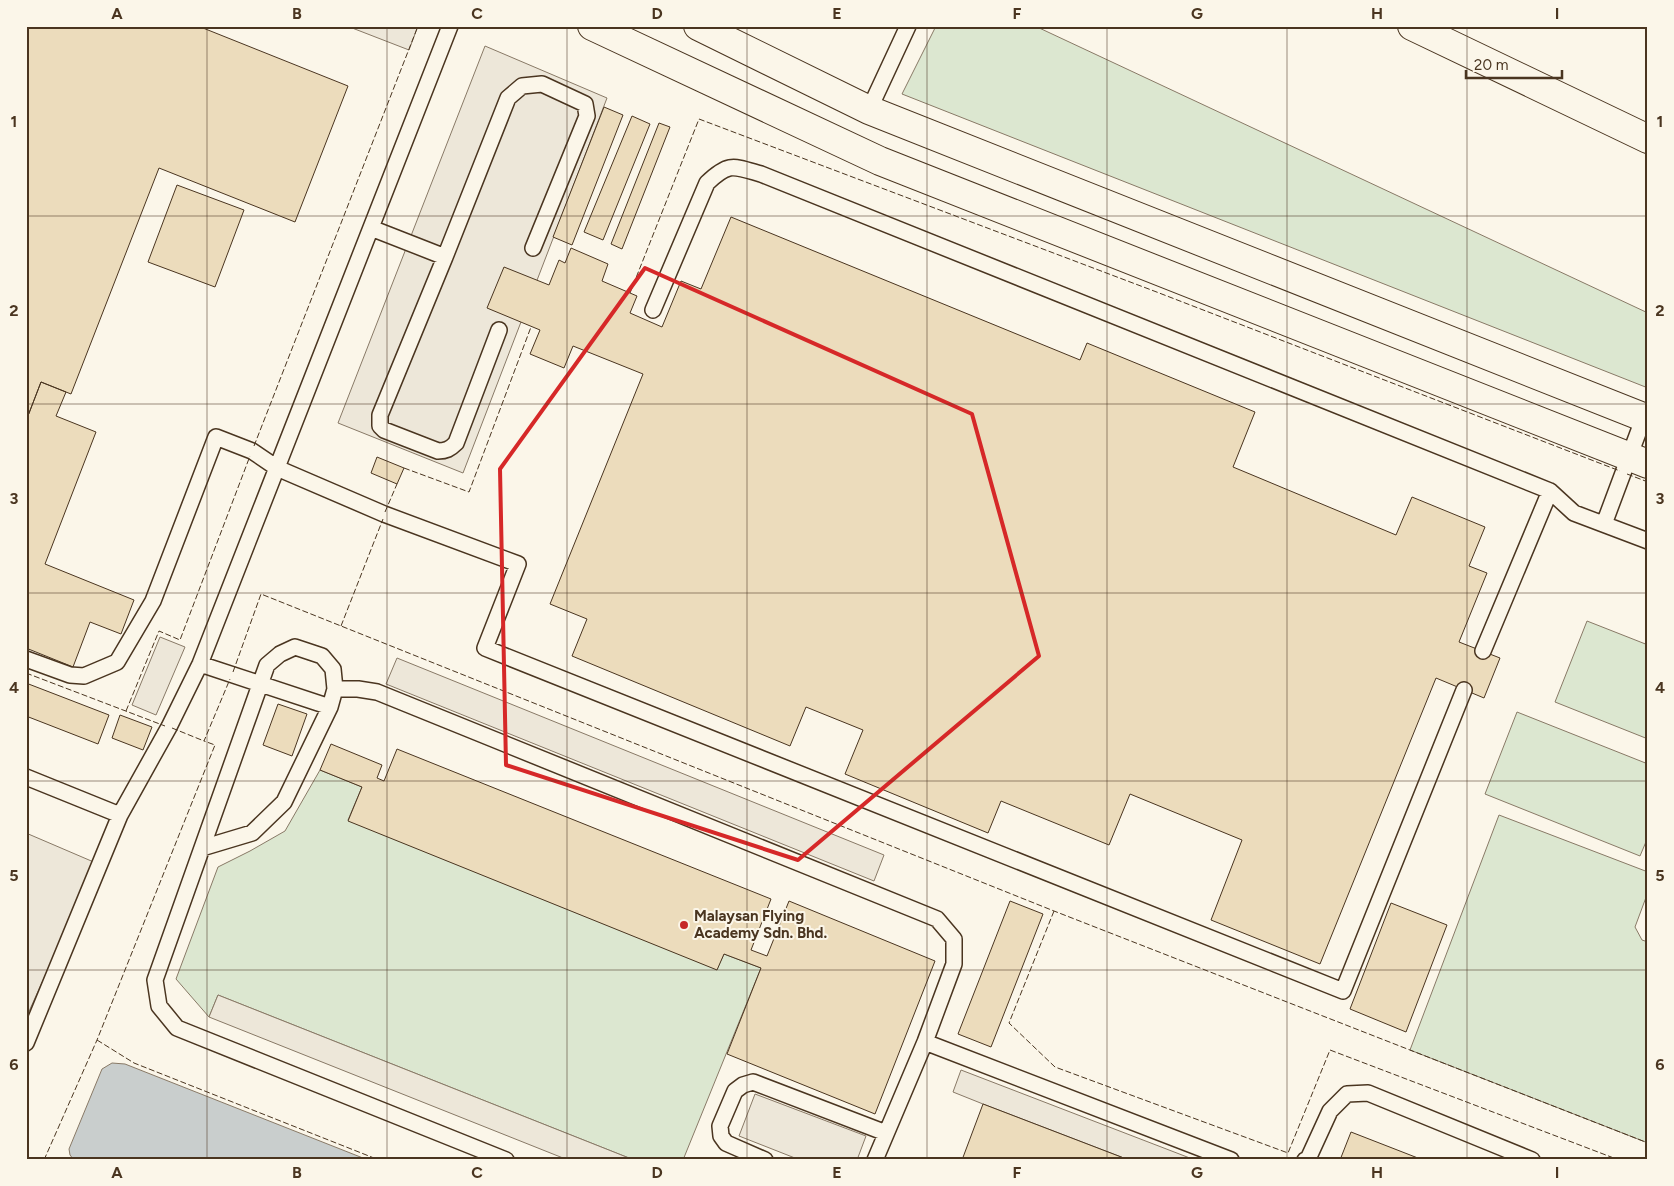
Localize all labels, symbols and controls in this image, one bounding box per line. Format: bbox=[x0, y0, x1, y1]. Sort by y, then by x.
text: A bbox=[111, 4, 123, 23]
text: B bbox=[292, 4, 302, 23]
text: C bbox=[471, 4, 483, 23]
text: D bbox=[651, 4, 663, 23]
text: E bbox=[832, 4, 842, 23]
text: F bbox=[1013, 4, 1022, 23]
text: G bbox=[1191, 4, 1203, 23]
text: H bbox=[1371, 4, 1383, 23]
text: I bbox=[1555, 4, 1559, 23]
scale bar bbox=[1466, 48, 1563, 80]
text: 20 m bbox=[1474, 56, 1508, 74]
text: 1 bbox=[11, 112, 17, 131]
text: 1 bbox=[1657, 112, 1663, 131]
text: 2 bbox=[9, 301, 19, 320]
text: 2 bbox=[1655, 301, 1665, 320]
text: 3 bbox=[10, 489, 19, 508]
text: 3 bbox=[1656, 489, 1665, 508]
text: 4 bbox=[9, 678, 19, 697]
text: 4 bbox=[1655, 678, 1665, 697]
text: 5 bbox=[9, 866, 19, 885]
text: 5 bbox=[1655, 866, 1665, 885]
place label: Malaysan Flying Academy Sdn. Bhd. bbox=[694, 907, 828, 942]
marker: Malaysan Flying Academy Sdn. Bhd. bbox=[678, 919, 690, 931]
text: 6 bbox=[9, 1055, 19, 1074]
text: 6 bbox=[1655, 1055, 1665, 1074]
text: A bbox=[111, 1163, 123, 1182]
text: B bbox=[292, 1163, 302, 1182]
text: C bbox=[471, 1163, 483, 1182]
text: D bbox=[651, 1163, 663, 1182]
text: E bbox=[832, 1163, 842, 1182]
text: F bbox=[1013, 1163, 1022, 1182]
text: G bbox=[1191, 1163, 1203, 1182]
text: H bbox=[1371, 1163, 1383, 1182]
text: I bbox=[1555, 1163, 1559, 1182]

